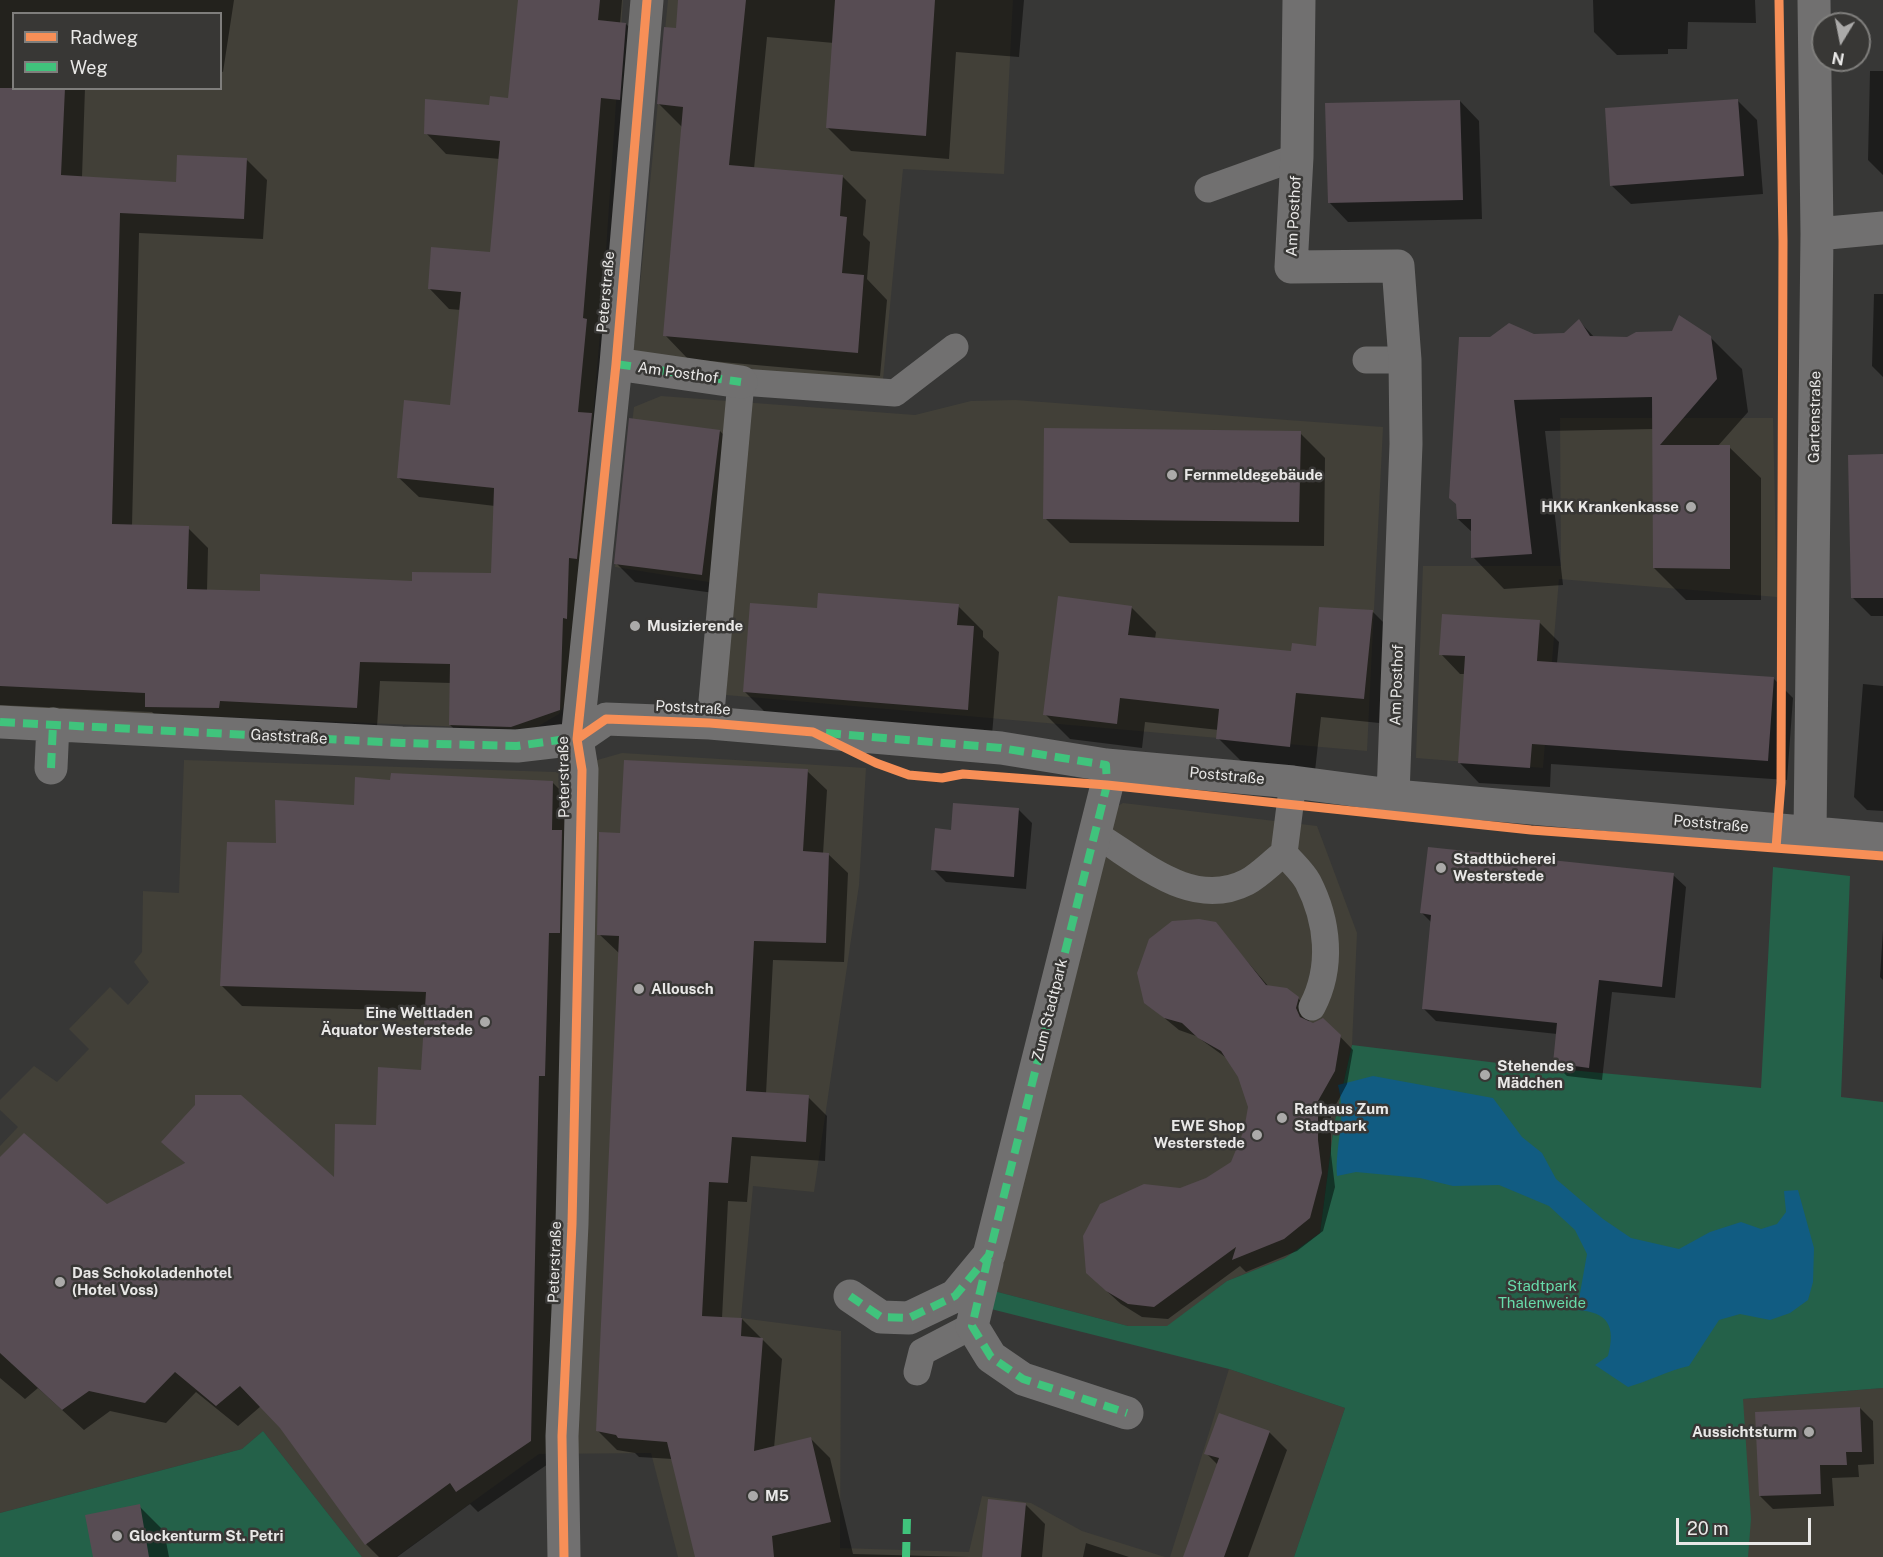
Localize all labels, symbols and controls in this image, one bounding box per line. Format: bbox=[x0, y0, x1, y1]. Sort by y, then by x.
legend bbox=[12, 12, 222, 90]
north arrow bbox=[1811, 12, 1871, 72]
text: Radweg bbox=[70, 27, 138, 48]
text: N bbox=[1830, 48, 1846, 69]
text: Weg bbox=[70, 57, 108, 78]
street label: Am Posthof bbox=[1283, 175, 1305, 257]
street label: Peterstraße bbox=[593, 250, 619, 334]
street label: Am Posthof bbox=[637, 358, 719, 388]
street label: Gartenstraße bbox=[1805, 371, 1825, 463]
place label: Fernmeldegebäude bbox=[1184, 466, 1323, 484]
marker: Fernmeldegebäude bbox=[1165, 468, 1179, 482]
place label: HKK Krankenkasse bbox=[1541, 498, 1679, 516]
marker: HKK Krankenkasse bbox=[1684, 500, 1698, 514]
place label: Musizierende bbox=[647, 617, 743, 635]
marker: Musizierende bbox=[628, 619, 642, 633]
street label: Am Posthof bbox=[1387, 644, 1407, 726]
street label: Poststraße bbox=[655, 697, 731, 719]
street label: Gaststraße bbox=[250, 726, 328, 748]
street label: Peterstraße bbox=[554, 736, 574, 818]
street label: Poststraße bbox=[1189, 764, 1265, 788]
street label: Poststraße bbox=[1673, 812, 1749, 836]
place label: Stadtbücherei Westerstede bbox=[1453, 850, 1556, 885]
marker: Stadtbücherei Westerstede bbox=[1434, 861, 1448, 875]
street label: Zum Stadtpark bbox=[1029, 957, 1071, 1063]
place label: Allousch bbox=[651, 980, 714, 998]
marker: Allousch bbox=[632, 982, 646, 996]
place label: Eine Weltladen Äquator Westerstede bbox=[321, 1004, 473, 1039]
marker: Eine Weltladen Äquator Westerstede bbox=[478, 1015, 492, 1029]
place label: Stehendes Mädchen bbox=[1497, 1057, 1574, 1092]
marker: Stehendes Mädchen bbox=[1478, 1068, 1492, 1082]
place label: Rathaus Zum Stadtpark bbox=[1294, 1100, 1389, 1135]
marker: Rathaus Zum Stadtpark bbox=[1275, 1111, 1289, 1125]
place label: EWE Shop Westerstede bbox=[1154, 1117, 1245, 1152]
marker: EWE Shop Westerstede bbox=[1250, 1128, 1264, 1142]
street label: Peterstraße bbox=[545, 1221, 565, 1303]
place label: Das Schokoladenhotel (Hotel Voss) bbox=[72, 1264, 232, 1299]
marker: Das Schokoladenhotel (Hotel Voss) bbox=[53, 1275, 67, 1289]
park label: Stadtpark Thalenweide bbox=[1498, 1277, 1586, 1312]
place label: Aussichtsturm bbox=[1692, 1423, 1797, 1441]
marker: Aussichtsturm bbox=[1802, 1425, 1816, 1439]
place label: M5 bbox=[765, 1487, 789, 1505]
marker: M5 bbox=[746, 1489, 760, 1503]
scale bar bbox=[1679, 1506, 1814, 1544]
text: 20 m bbox=[1687, 1518, 1729, 1539]
place label: Glockenturm St. Petri bbox=[129, 1527, 284, 1545]
marker: Glockenturm St. Petri bbox=[110, 1529, 124, 1543]

